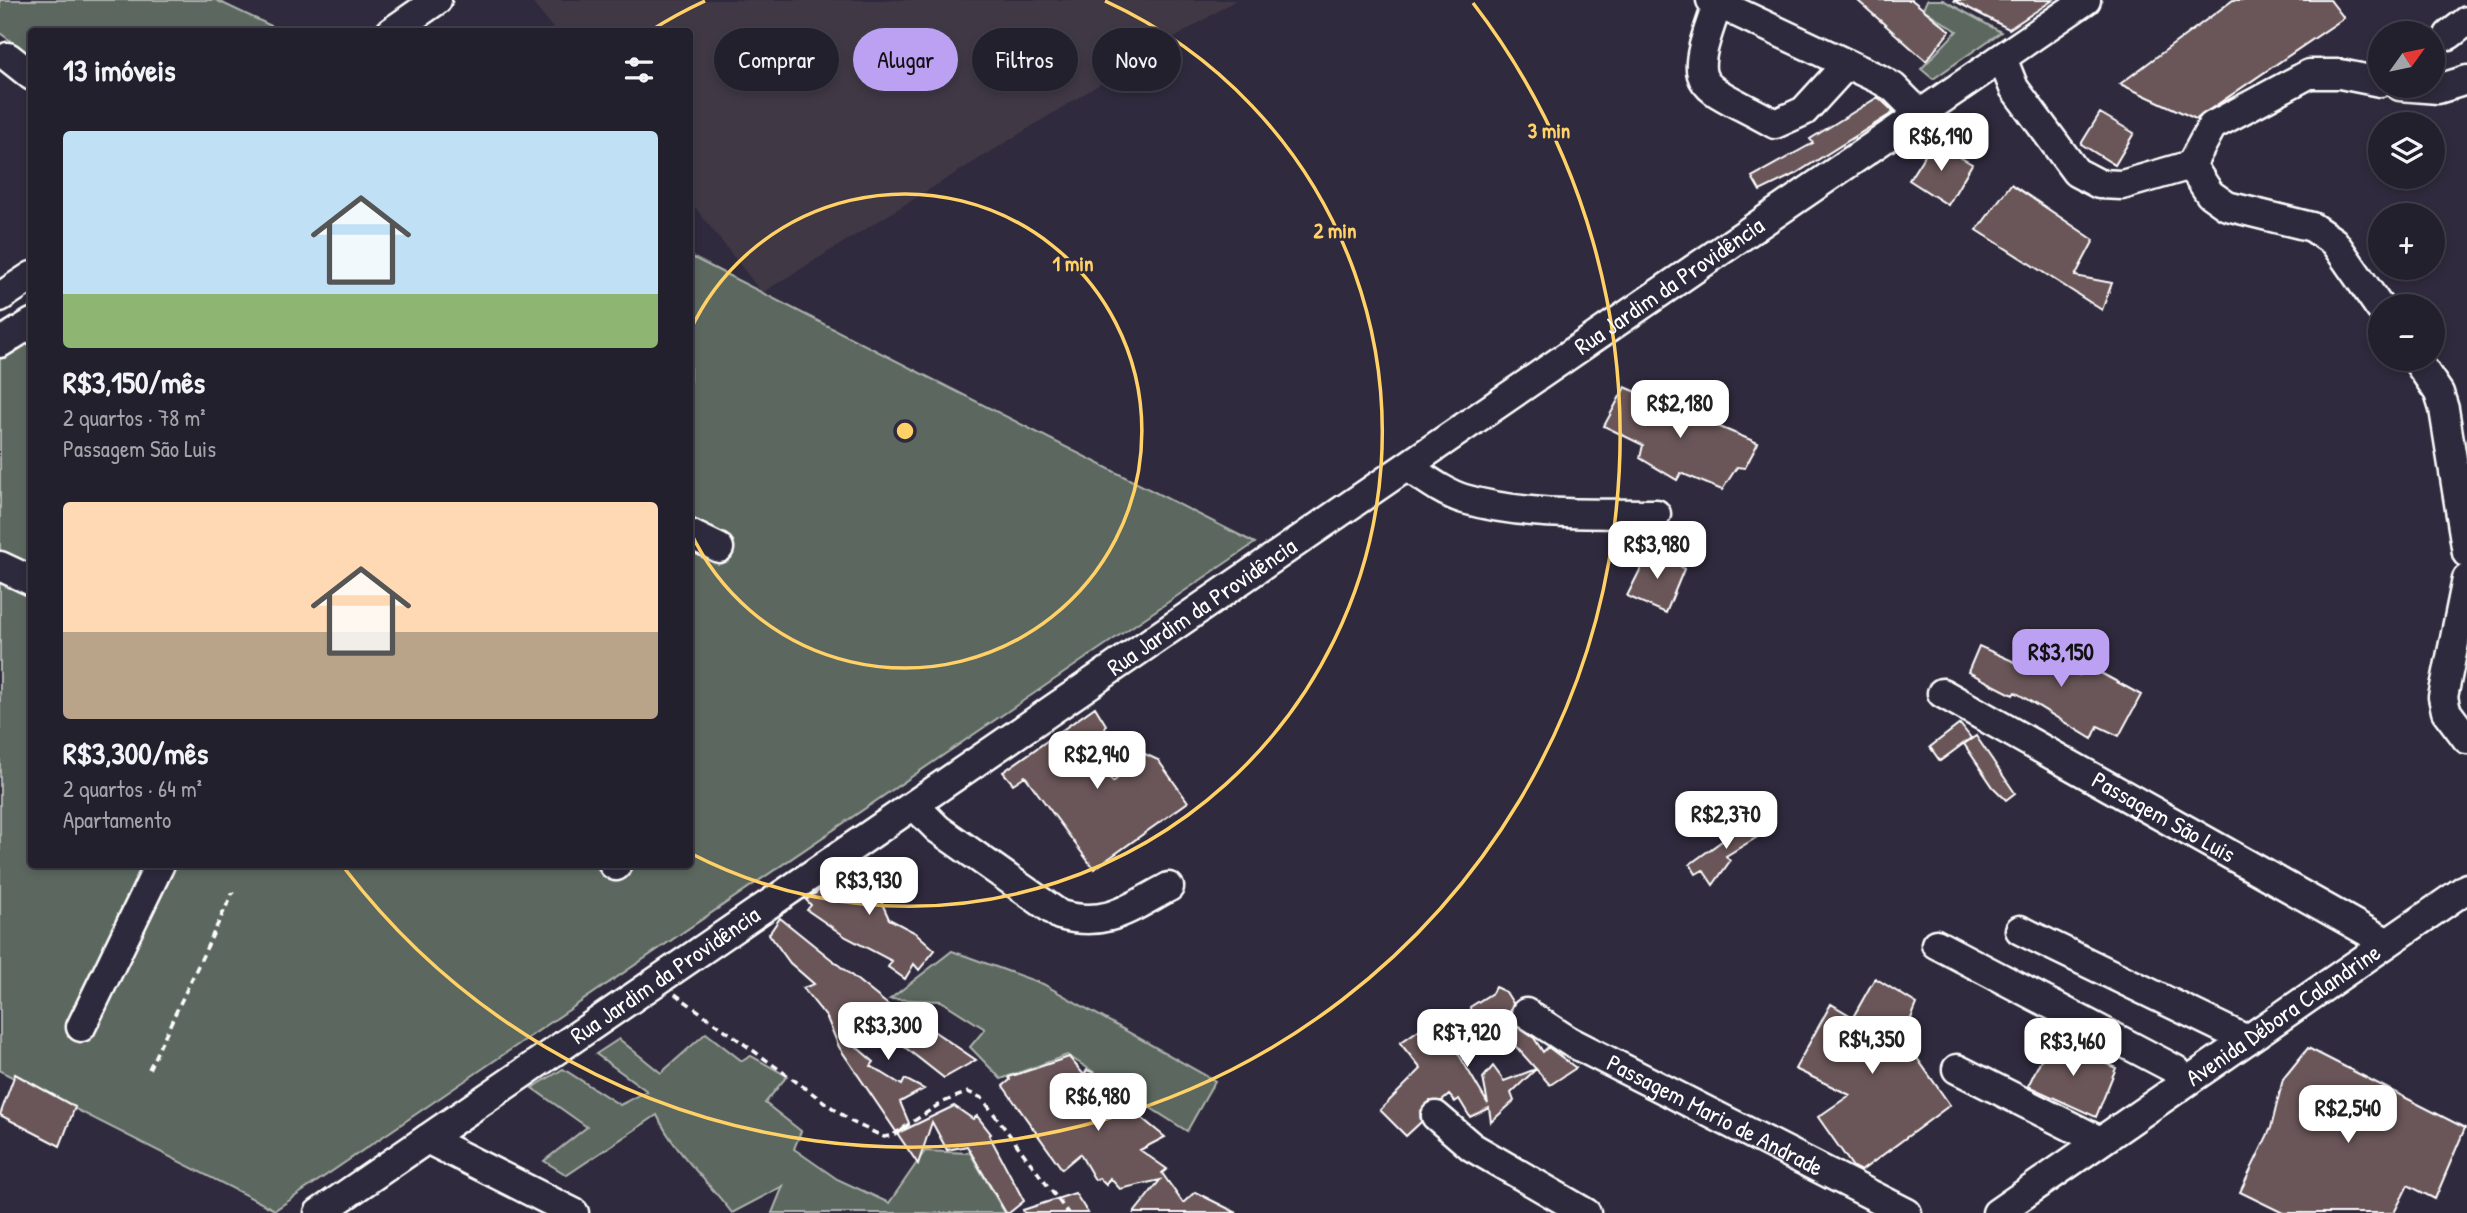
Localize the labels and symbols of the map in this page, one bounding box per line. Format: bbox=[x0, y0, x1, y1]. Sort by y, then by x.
north arrow bbox=[2368, 21, 2445, 98]
pin: R$6,190 bbox=[1876, 114, 2006, 173]
text: 3 min bbox=[1528, 116, 1570, 145]
street label: Rua Jardim da Providência bbox=[1568, 209, 1770, 362]
text: 2 min bbox=[1313, 216, 1357, 245]
text: 1 min bbox=[1053, 249, 1093, 278]
pin: R$2,180 bbox=[1615, 380, 1745, 440]
centre of rings bbox=[893, 419, 917, 443]
pin: R$3,980 bbox=[1592, 522, 1722, 581]
street label: Rua Jardim da Providência bbox=[1100, 530, 1303, 682]
pin: R$3,150 bbox=[1996, 630, 2126, 689]
pin: R$2,940 bbox=[1032, 732, 1162, 791]
street label: Passagem São Luis bbox=[2086, 763, 2242, 869]
pin: R$2,370 bbox=[1661, 792, 1791, 851]
pin: R$3,930 bbox=[804, 858, 934, 917]
street label: Rua Jardim da Providência bbox=[564, 898, 766, 1051]
street label: Avenida Débora Calandrine bbox=[2179, 935, 2387, 1093]
pin: R$3,300 bbox=[823, 1002, 953, 1062]
pin: R$7,920 bbox=[1402, 1010, 1532, 1069]
pin: R$4,350 bbox=[1807, 1016, 1937, 1076]
pin: R$3,460 bbox=[2008, 1018, 2138, 1078]
street label: Passagem Mario de Andrade bbox=[1602, 1046, 1829, 1183]
pin: R$6,980 bbox=[1033, 1074, 1163, 1133]
pin: R$2,540 bbox=[2283, 1086, 2413, 1145]

